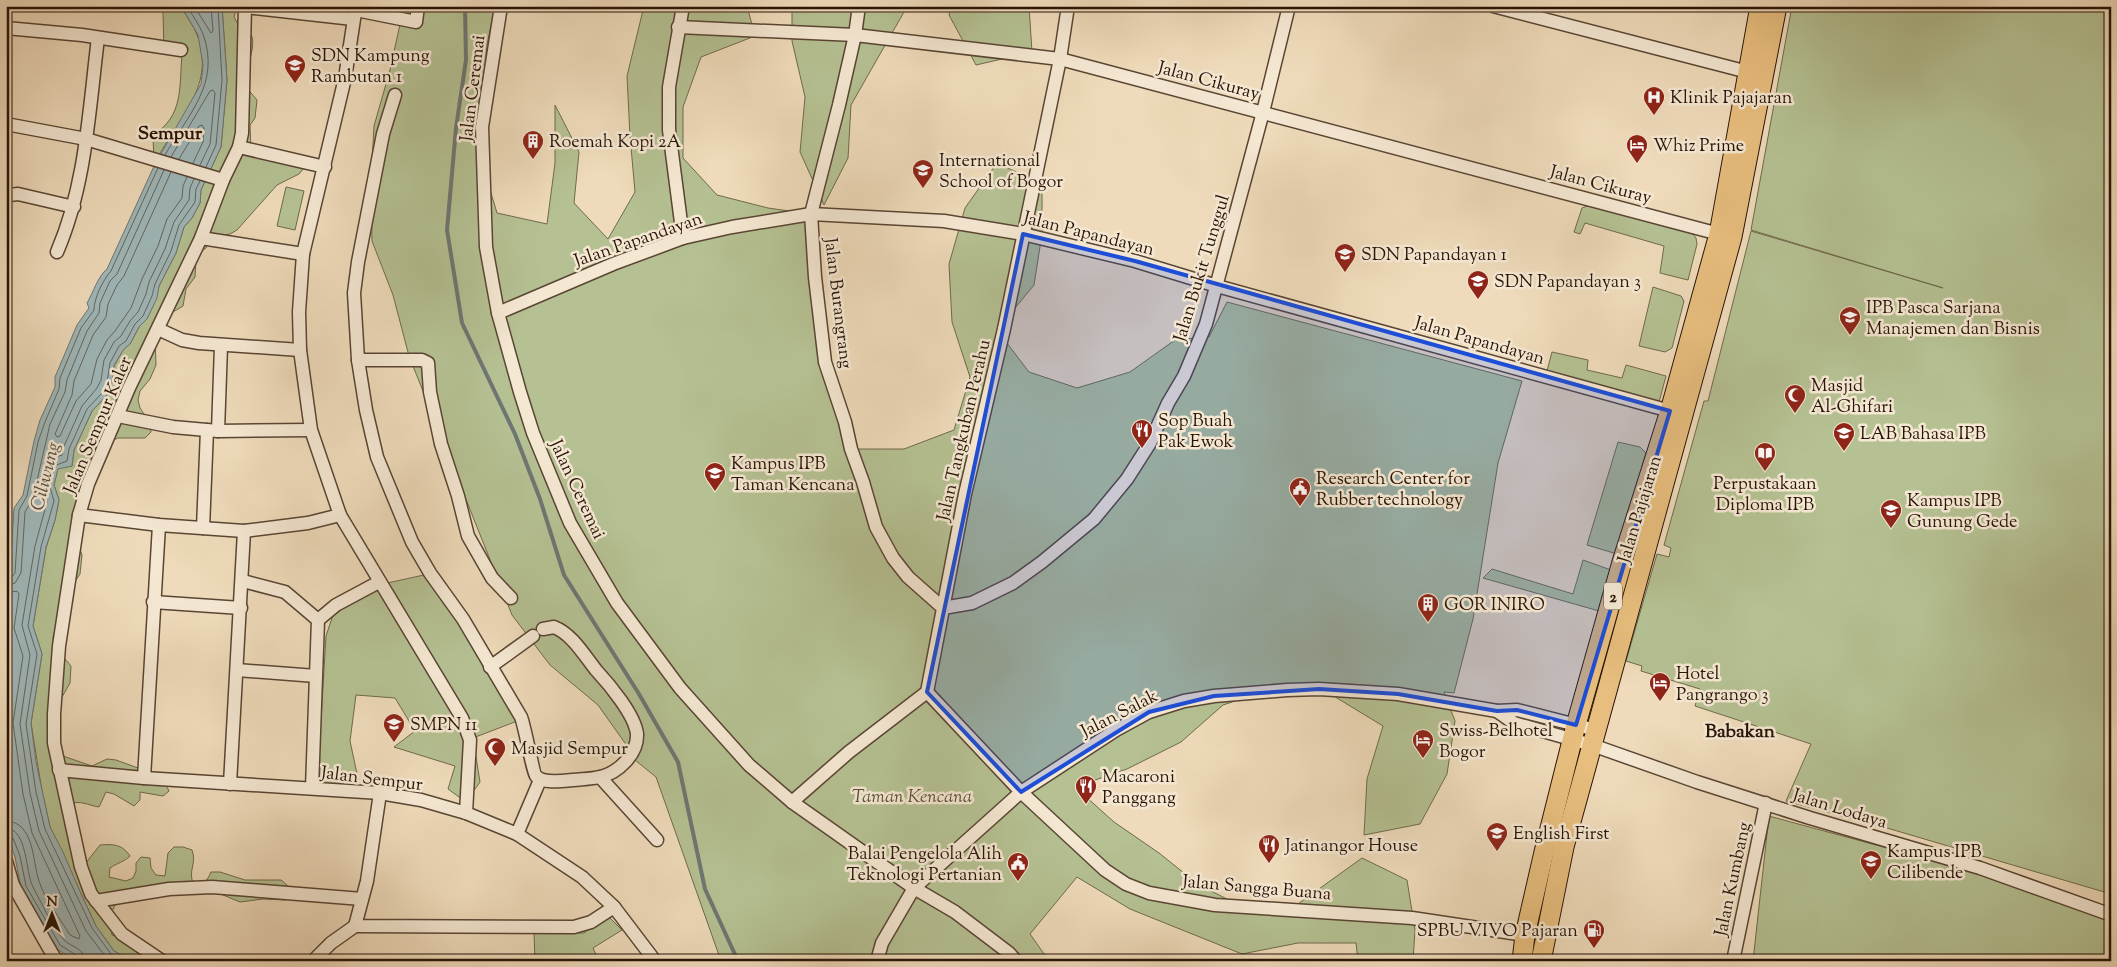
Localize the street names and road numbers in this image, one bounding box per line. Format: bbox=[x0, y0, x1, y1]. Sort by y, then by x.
street label: Jalan Ceremai bbox=[454, 33, 493, 144]
street label: Jalan Cikuray bbox=[1154, 56, 1262, 108]
street label: Jalan Cikuray bbox=[1546, 160, 1654, 212]
street label: Jalan Bukit Tunggul bbox=[1168, 192, 1238, 346]
street label: Jalan Papandayan bbox=[1019, 206, 1157, 264]
street label: Jalan Papandayan bbox=[570, 207, 707, 275]
street label: Jalan Burangrang bbox=[816, 235, 858, 370]
street label: Jalan Papandayan bbox=[1410, 311, 1548, 373]
street label: Jalan Tangkuban Perahu bbox=[931, 337, 999, 525]
street label: Jalan Sempur Kaler bbox=[58, 353, 140, 500]
street label: Jalan Ceremai bbox=[541, 435, 611, 544]
street label: Jalan Pajajaran bbox=[1612, 452, 1670, 567]
road number: 2 bbox=[1604, 582, 1622, 610]
street label: Jalan Salak bbox=[1076, 684, 1163, 746]
street label: Jalan Sempur bbox=[318, 761, 424, 799]
street label: Jalan Lodaya bbox=[1788, 783, 1890, 837]
street label: Jalan Kumbang bbox=[1709, 820, 1759, 940]
street label: Jalan Sangga Buana bbox=[1180, 869, 1332, 908]

